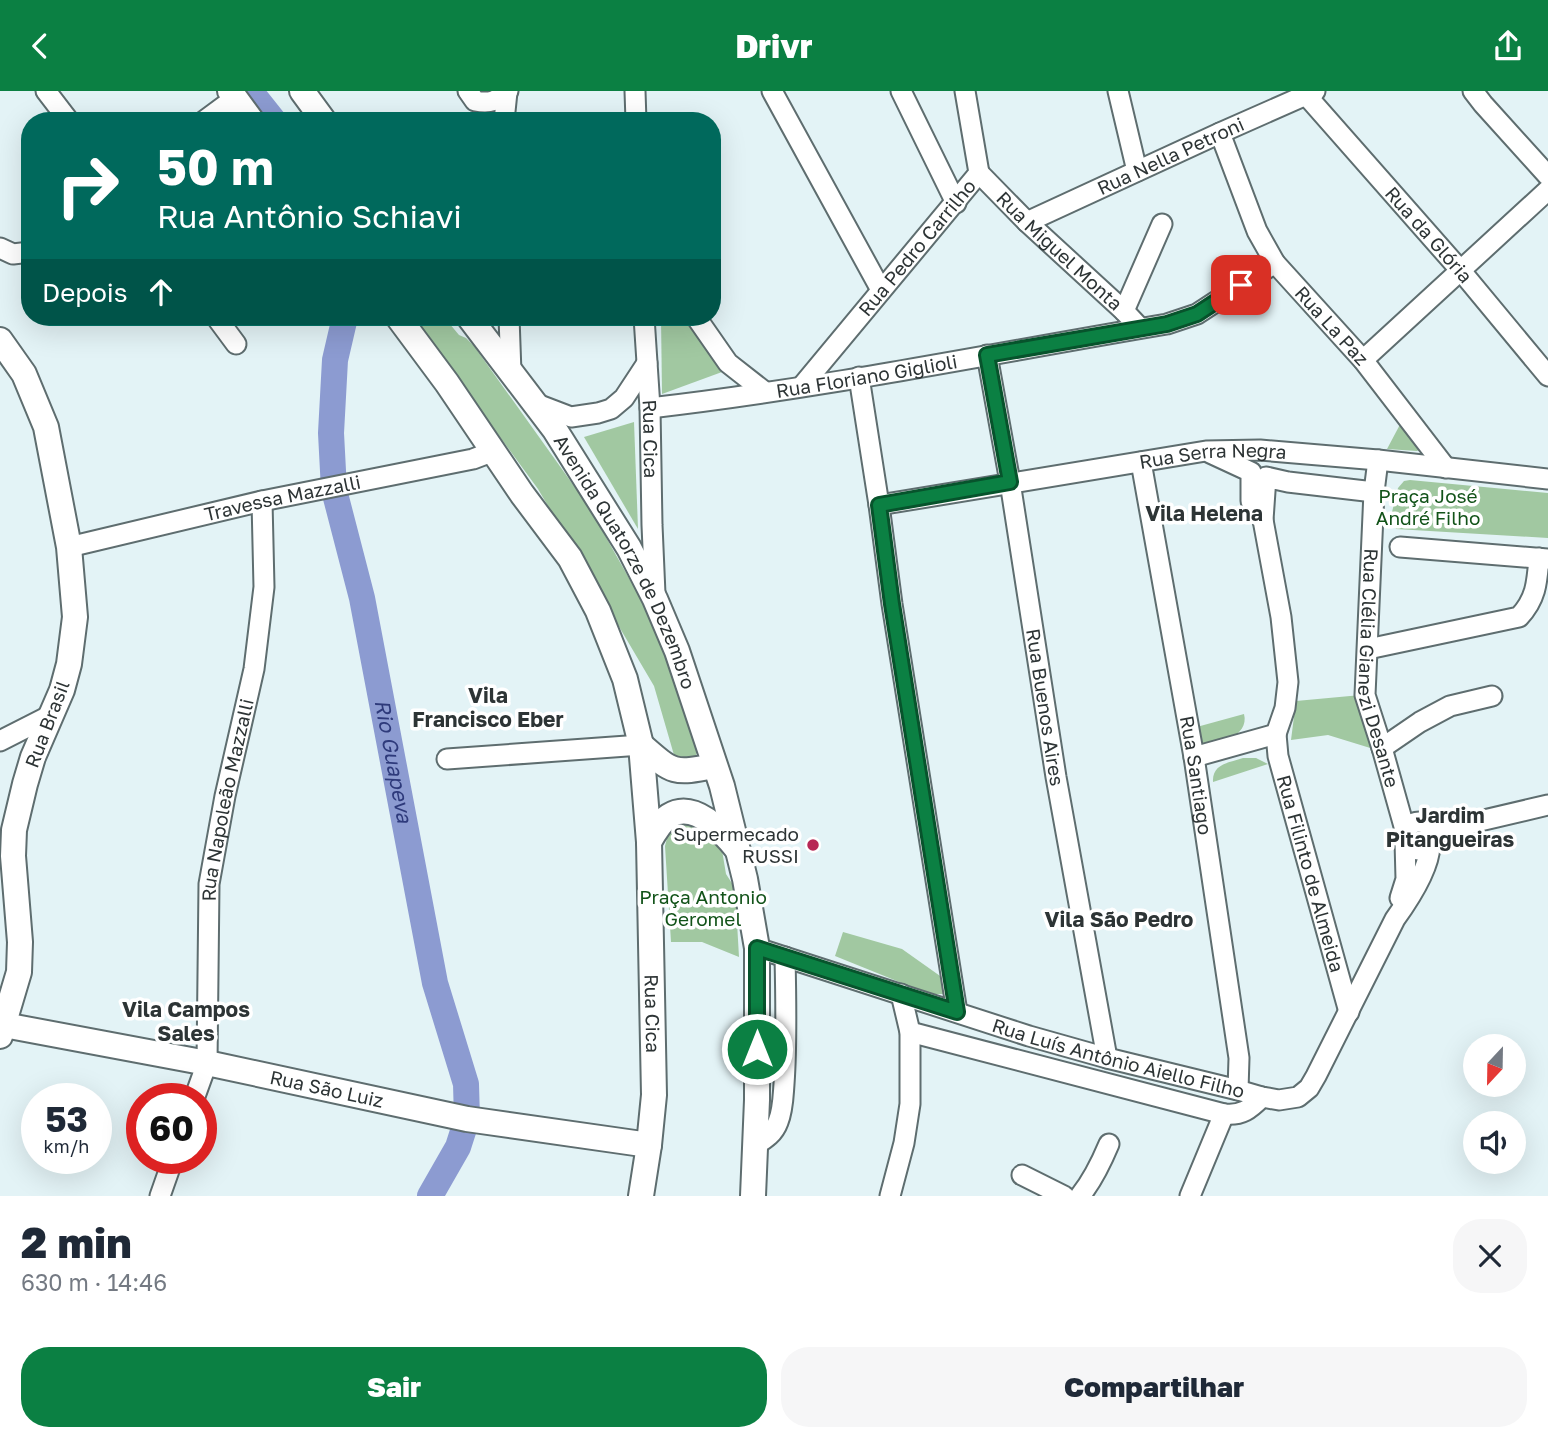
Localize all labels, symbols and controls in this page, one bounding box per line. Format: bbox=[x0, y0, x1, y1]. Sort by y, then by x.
icon: back bbox=[21, 27, 59, 65]
text: Drivr bbox=[735, 27, 813, 65]
icon: share bbox=[1489, 27, 1527, 65]
street label: Rua Nella Petroni bbox=[1093, 112, 1247, 199]
text: 50 m bbox=[157, 137, 274, 196]
icon: right bbox=[42, 140, 133, 231]
street label: Rua Pedro Carrilho bbox=[853, 174, 980, 320]
street label: Rua da Glória bbox=[1381, 181, 1478, 287]
street label: Rua Miguel Monta bbox=[992, 186, 1127, 315]
text: Rua Antônio Schiavi bbox=[157, 197, 462, 235]
pin bbox=[1211, 255, 1271, 315]
icon: arrive bbox=[1222, 266, 1260, 304]
icon: ahead bbox=[142, 273, 180, 311]
text: Depois bbox=[42, 277, 128, 308]
street label: Rua La Paz bbox=[1290, 281, 1374, 370]
street label: Rua Floriano Giglioli bbox=[774, 349, 959, 402]
street label: Rua Cica bbox=[638, 399, 663, 478]
street label: Avenida Quatorze de Dezembro bbox=[550, 430, 701, 692]
street label: Rua Serra Negra bbox=[1137, 438, 1288, 473]
street label: Travessa Mazzalli bbox=[202, 470, 362, 525]
park label: Praça José André Filho bbox=[1376, 484, 1480, 529]
district label: Vila Helena bbox=[1145, 500, 1263, 526]
street label: Rua Clélia Gianezi Desante bbox=[1354, 548, 1404, 790]
street label: Rua Buenos Aires bbox=[1022, 627, 1069, 788]
street label: Rua Brasil bbox=[19, 677, 74, 771]
district label: Vila Francisco Eber bbox=[412, 682, 564, 732]
street label: Rua Napoleão Mazzalli bbox=[196, 696, 258, 902]
water label: Rio Guapeva bbox=[370, 697, 419, 826]
street label: Rua Santiago bbox=[1176, 714, 1217, 836]
street label: Rua Filinto de Almeida bbox=[1273, 772, 1349, 975]
district label: Jardim Pitangueiras bbox=[1386, 802, 1514, 852]
place label: Supermecado RUSSI bbox=[673, 822, 799, 867]
marker: Supermecado RUSSI bbox=[805, 837, 821, 853]
park label: Praça Antonio Geromel bbox=[639, 885, 767, 930]
district label: Vila São Pedro bbox=[1045, 906, 1193, 932]
street label: Rua Cica bbox=[641, 974, 665, 1053]
district label: Vila Campos Sales bbox=[122, 996, 250, 1046]
position arrow bbox=[720, 1012, 794, 1086]
street label: Rua Luís Antônio Aiello Filho bbox=[989, 1013, 1247, 1102]
north arrow bbox=[1463, 1034, 1526, 1097]
map controls bbox=[1463, 1034, 1526, 1174]
street label: Rua São Luiz bbox=[268, 1065, 386, 1112]
speed limit sign: 60 bbox=[126, 1083, 217, 1174]
text: 53 bbox=[45, 1098, 88, 1140]
button: sound bbox=[1463, 1111, 1526, 1174]
text: km/h bbox=[44, 1135, 89, 1157]
text: 2 min bbox=[21, 1217, 132, 1267]
button: close bbox=[1453, 1219, 1527, 1293]
text: 630 m · 14:46 bbox=[21, 1268, 167, 1296]
button: Sair bbox=[21, 1347, 767, 1427]
button: Compartilhar bbox=[781, 1347, 1527, 1427]

